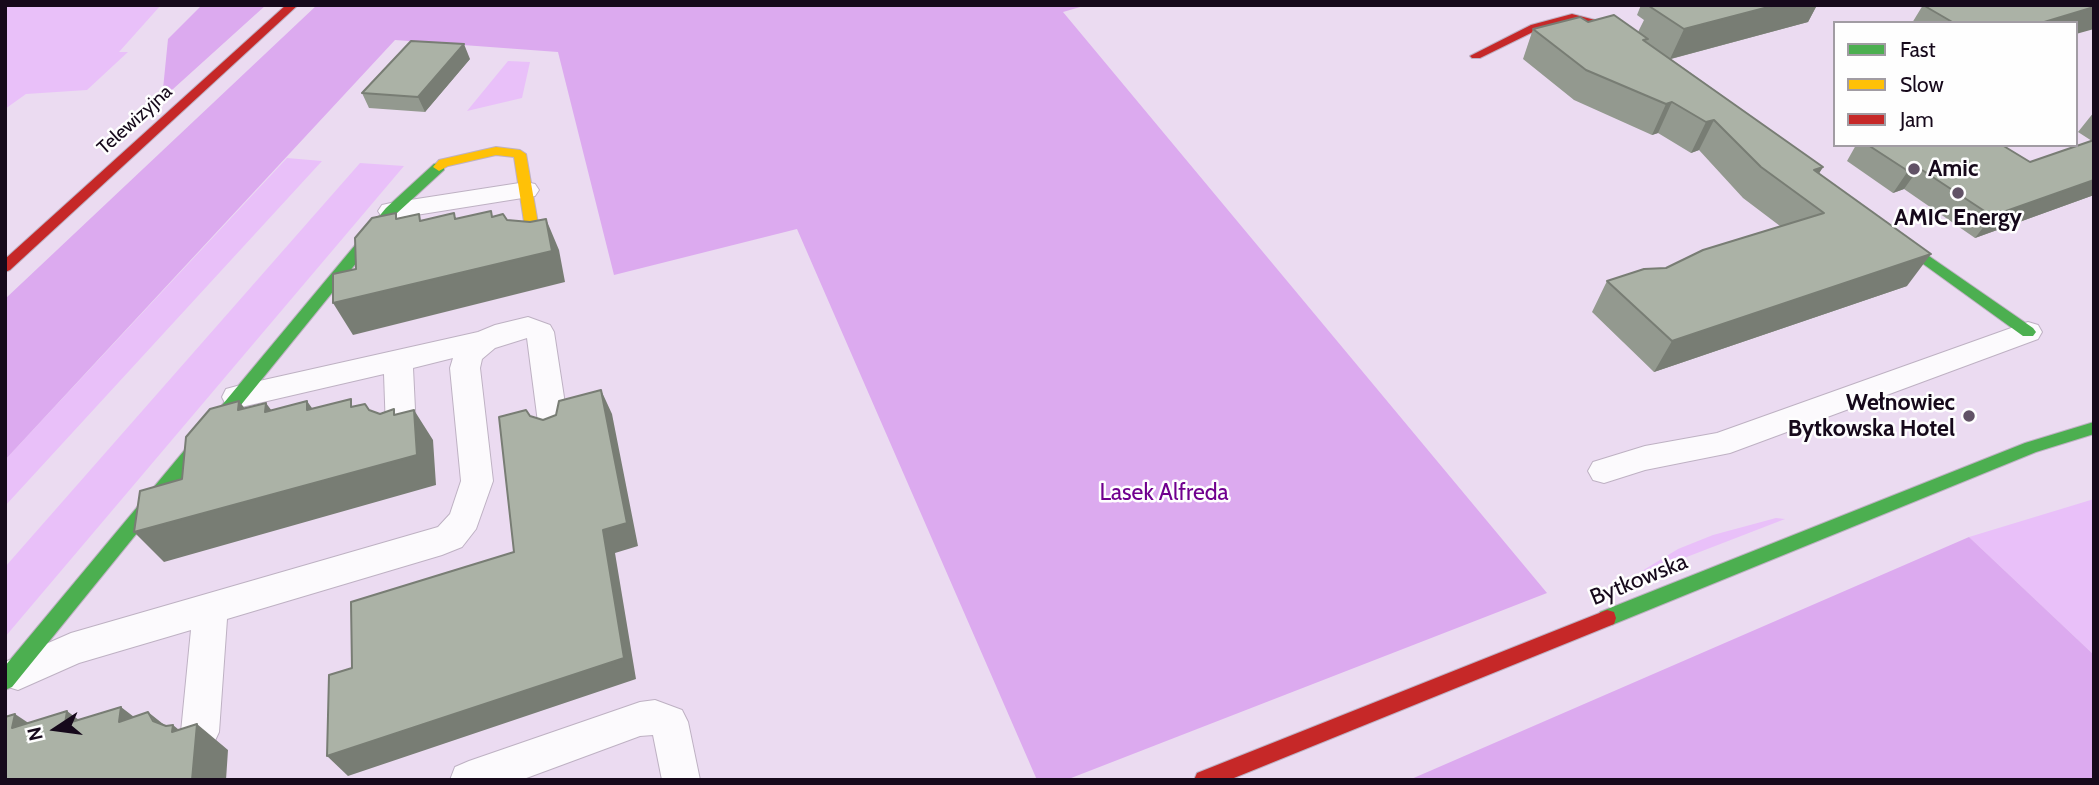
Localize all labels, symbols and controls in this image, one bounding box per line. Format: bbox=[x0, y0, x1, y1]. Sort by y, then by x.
legend bbox=[1833, 21, 2078, 147]
text: Fast bbox=[1900, 37, 1936, 62]
text: Slow bbox=[1900, 72, 1944, 97]
street label: Telewizyjna bbox=[93, 81, 177, 159]
text: Jam bbox=[1900, 107, 1934, 132]
place label: Amic bbox=[1928, 155, 1978, 183]
marker: Amic bbox=[1906, 161, 1922, 177]
marker: AMIC Energy bbox=[1950, 185, 1966, 201]
place label: AMIC Energy bbox=[1894, 204, 2022, 232]
place label: Wełnowiec Bytkowska Hotel bbox=[1788, 389, 1955, 443]
marker: Wełnowiec Bytkowska Hotel bbox=[1961, 408, 1977, 424]
park label: Lasek Alfreda bbox=[1100, 479, 1228, 507]
street label: Bytkowska bbox=[1586, 548, 1692, 612]
north arrow bbox=[21, 694, 91, 764]
text: N bbox=[22, 725, 48, 743]

